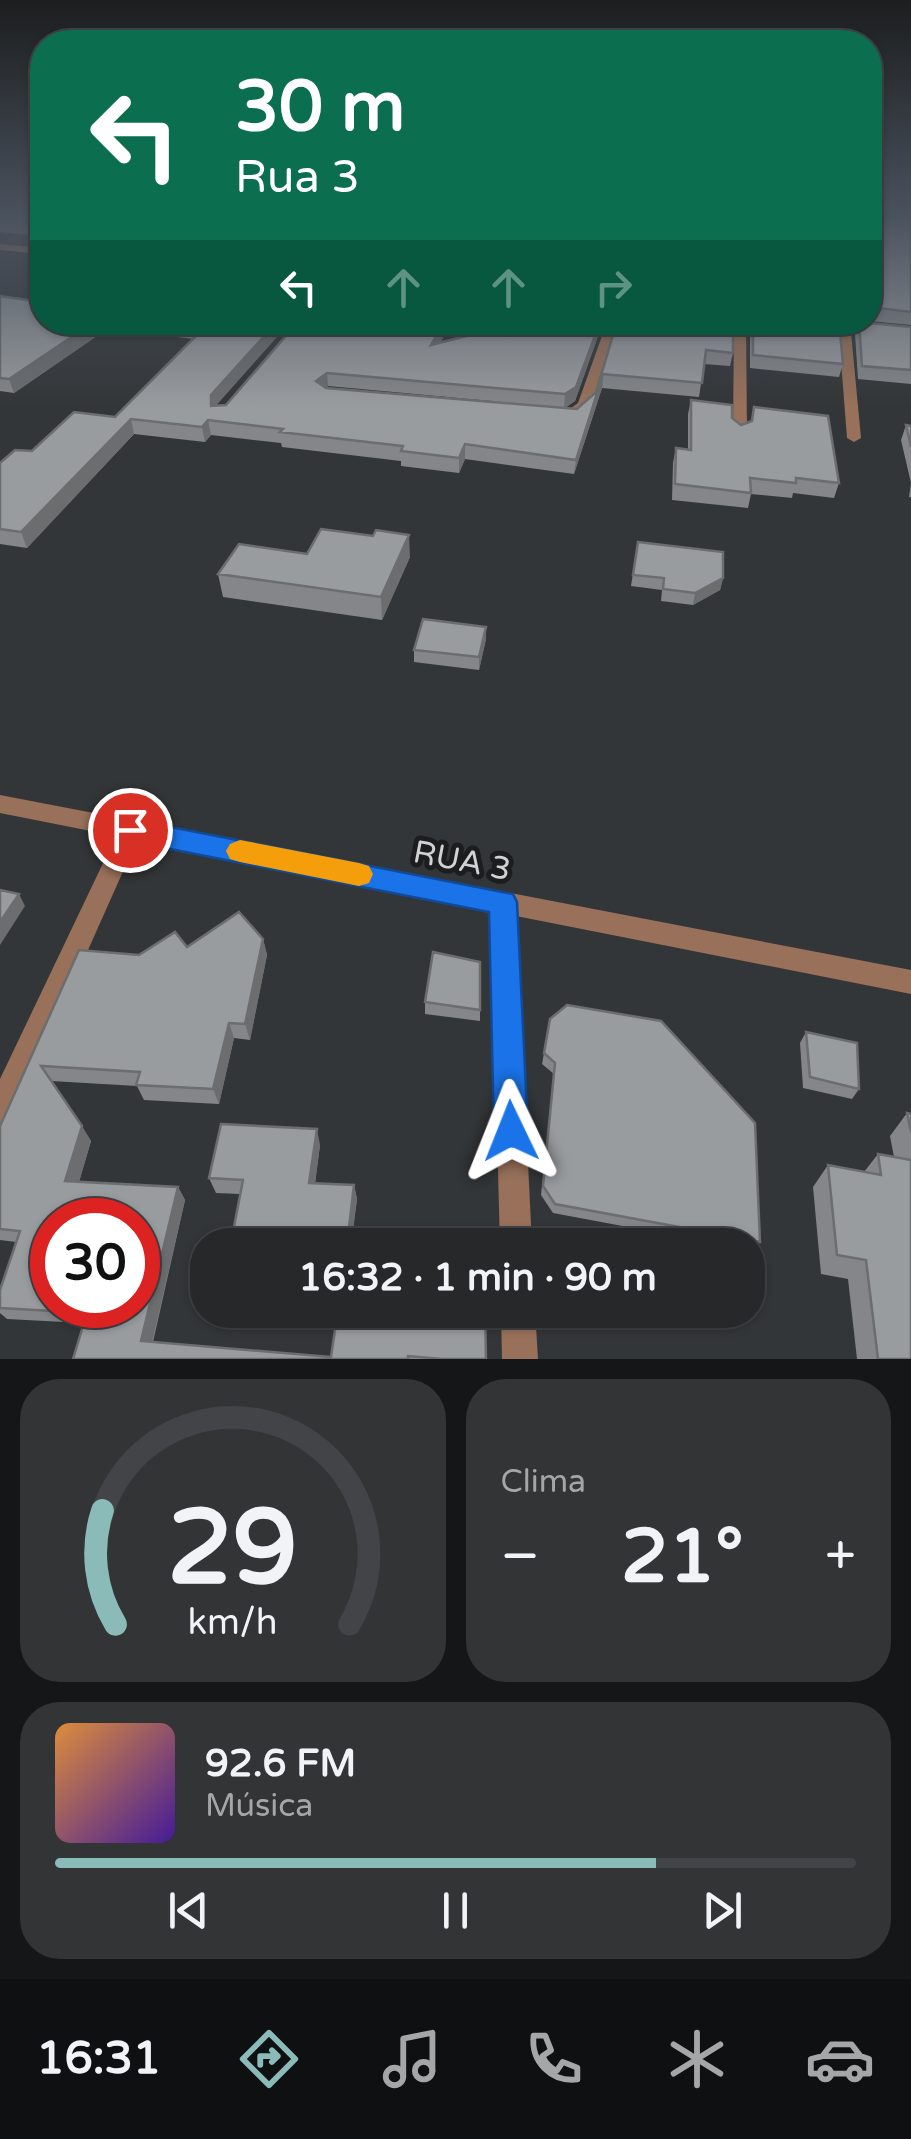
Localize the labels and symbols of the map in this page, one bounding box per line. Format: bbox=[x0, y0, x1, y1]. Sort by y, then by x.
pin bbox=[88, 788, 173, 873]
street label: RUA 3 bbox=[410, 833, 514, 889]
position arrow bbox=[459, 1079, 563, 1183]
speed limit sign: 30 bbox=[30, 1198, 160, 1328]

